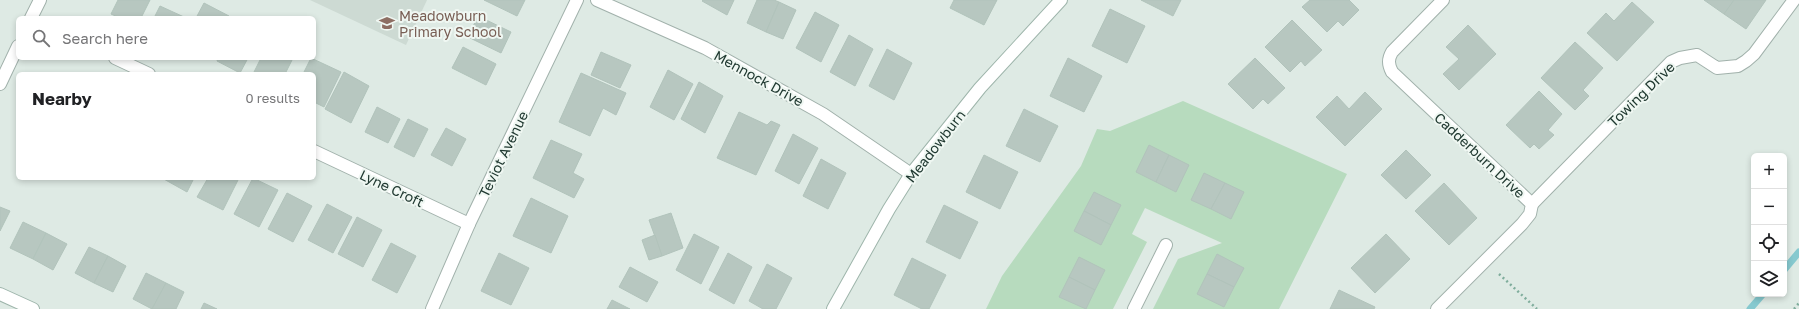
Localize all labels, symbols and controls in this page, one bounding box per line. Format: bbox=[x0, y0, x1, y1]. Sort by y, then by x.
place label: Meadowburn Primary School bbox=[399, 7, 501, 40]
school or university icon: Meadowburn Primary School bbox=[378, 14, 396, 32]
search box bbox=[16, 16, 316, 60]
icon: search bbox=[30, 27, 52, 49]
text: Search here bbox=[62, 29, 148, 47]
street label: Mennock Drive bbox=[711, 46, 807, 110]
street label: Towing Drive bbox=[1604, 58, 1678, 130]
text: Nearby bbox=[32, 88, 92, 109]
text: 0 results bbox=[245, 90, 300, 106]
street label: Meadowburn bbox=[901, 106, 969, 186]
street label: Teviot Avenue bbox=[475, 108, 531, 200]
street label: Cadderburn Drive bbox=[1431, 109, 1529, 201]
map controls bbox=[1751, 153, 1787, 297]
button: + bbox=[1751, 153, 1787, 189]
street label: Lyne Croft bbox=[357, 166, 427, 210]
button: − bbox=[1751, 189, 1787, 225]
button: locate bbox=[1751, 225, 1787, 261]
button: layers bbox=[1751, 261, 1787, 297]

